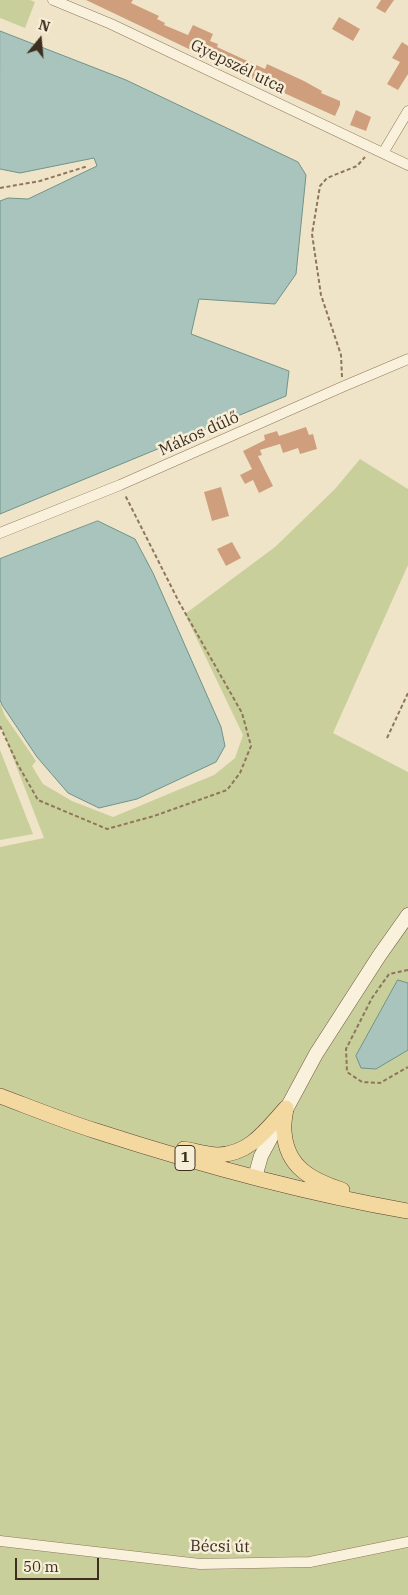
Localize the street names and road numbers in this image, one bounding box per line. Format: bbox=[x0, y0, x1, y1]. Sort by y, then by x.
street label: Gyepszél utca bbox=[187, 36, 289, 98]
street label: Mákos dűlő bbox=[156, 408, 242, 460]
road number: 1 bbox=[175, 1146, 195, 1170]
street label: Bécsi út bbox=[190, 1537, 250, 1557]

